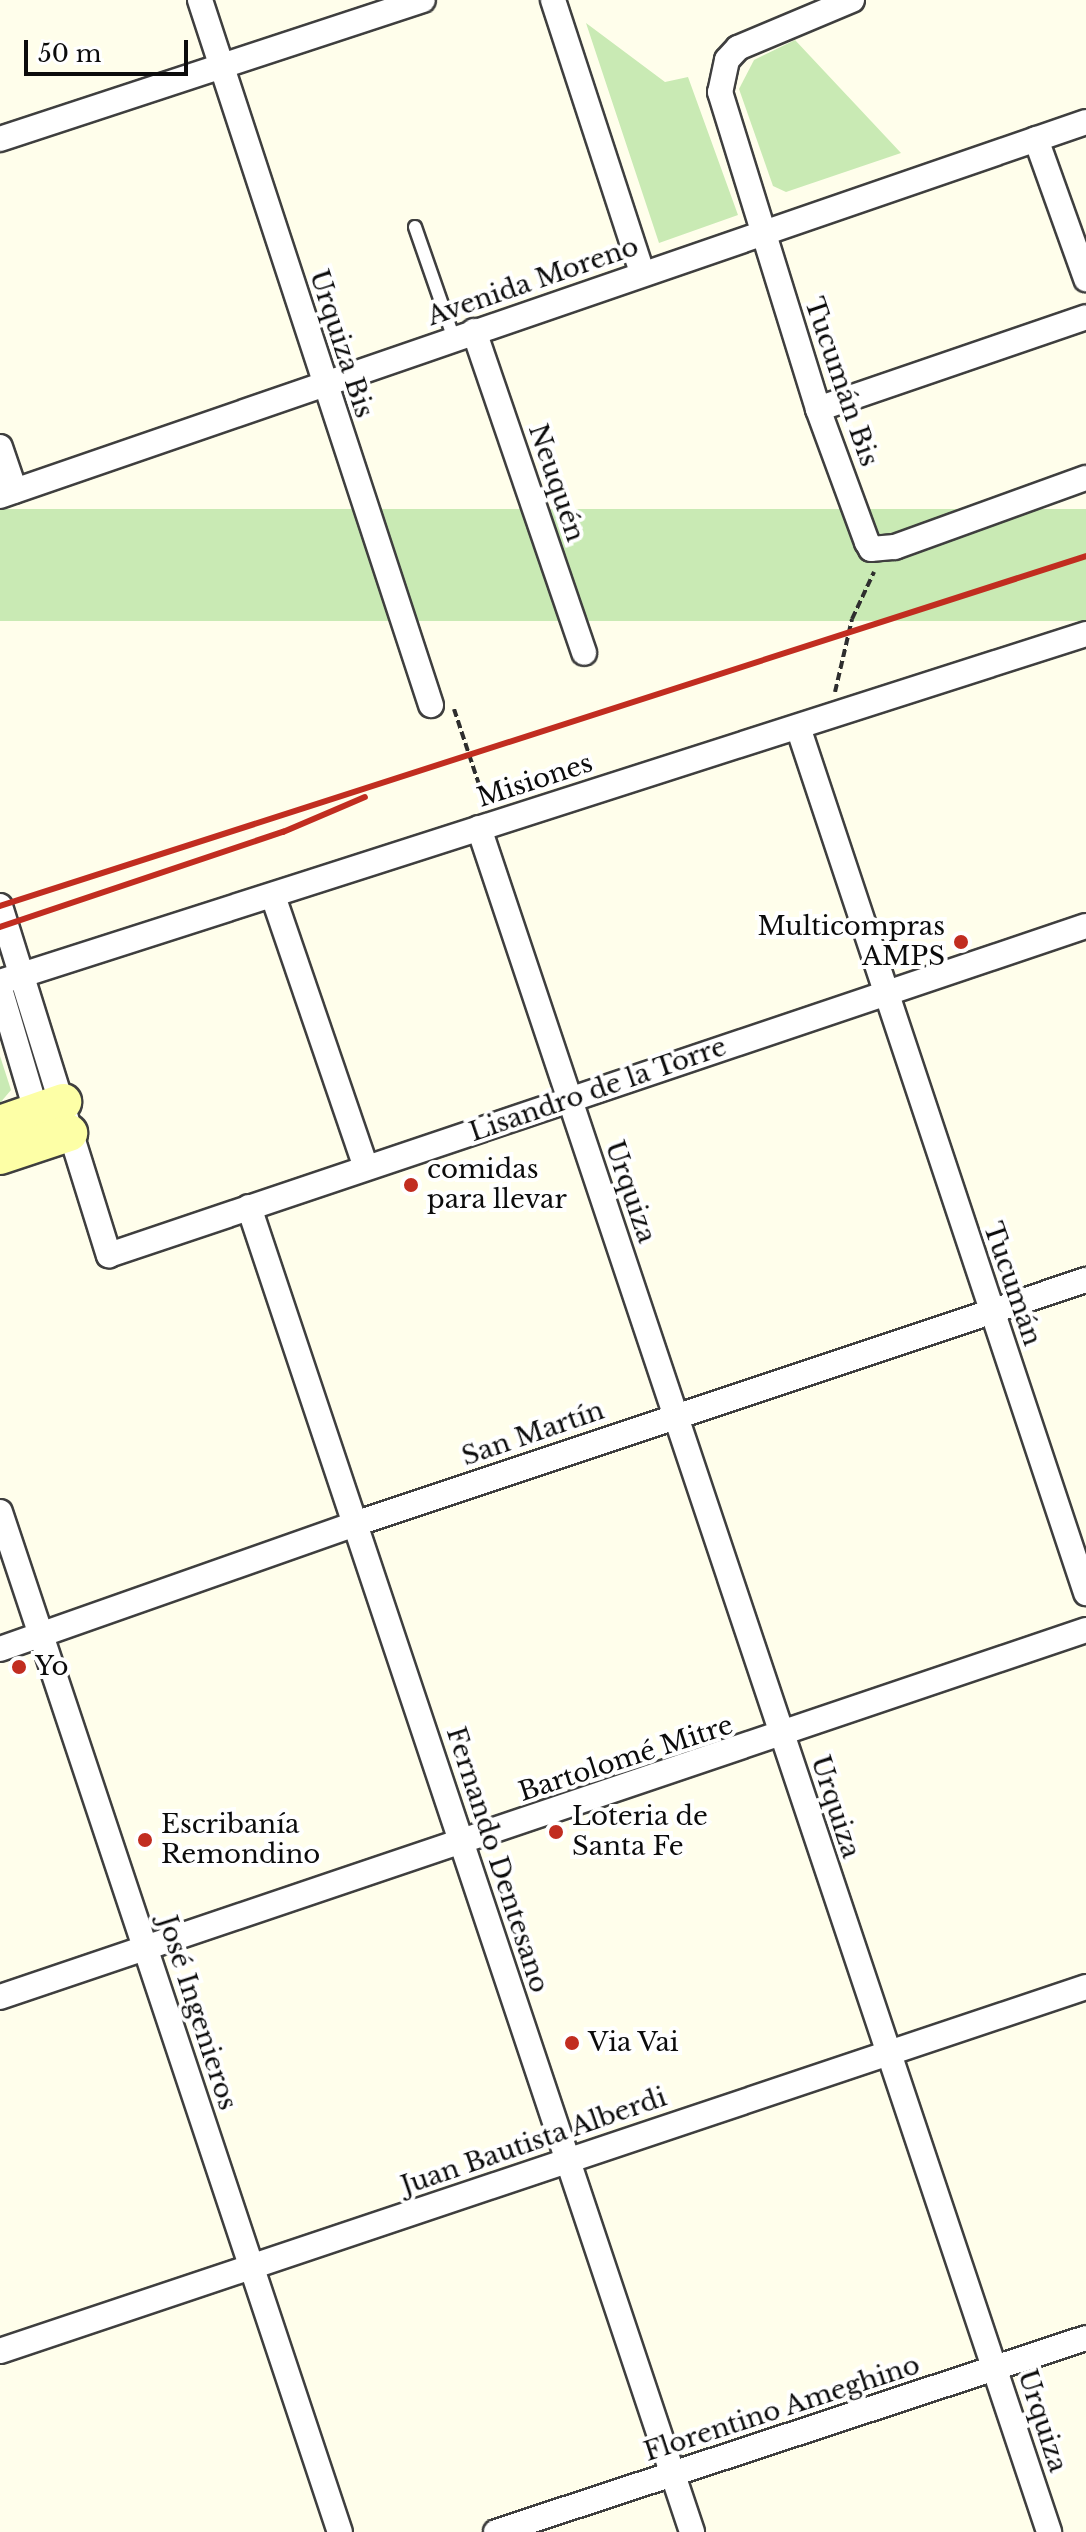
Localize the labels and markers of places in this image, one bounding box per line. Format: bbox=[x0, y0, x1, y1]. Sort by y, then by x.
place label: Multicompras AMPS bbox=[758, 911, 945, 972]
marker: Multicompras AMPS bbox=[952, 933, 970, 951]
place label: comidas para llevar bbox=[427, 1154, 567, 1216]
marker: comidas para llevar bbox=[402, 1176, 420, 1194]
place label: Yo bbox=[35, 1651, 68, 1683]
marker: Yo bbox=[10, 1658, 28, 1676]
place label: Loteria de Santa Fe bbox=[572, 1801, 708, 1862]
place label: Escribanía Remondino bbox=[161, 1809, 320, 1870]
marker: Loteria de Santa Fe bbox=[547, 1823, 565, 1841]
marker: Escribanía Remondino bbox=[136, 1831, 154, 1849]
place label: Via Vai bbox=[588, 2027, 680, 2059]
marker: Via Vai bbox=[563, 2034, 581, 2052]

